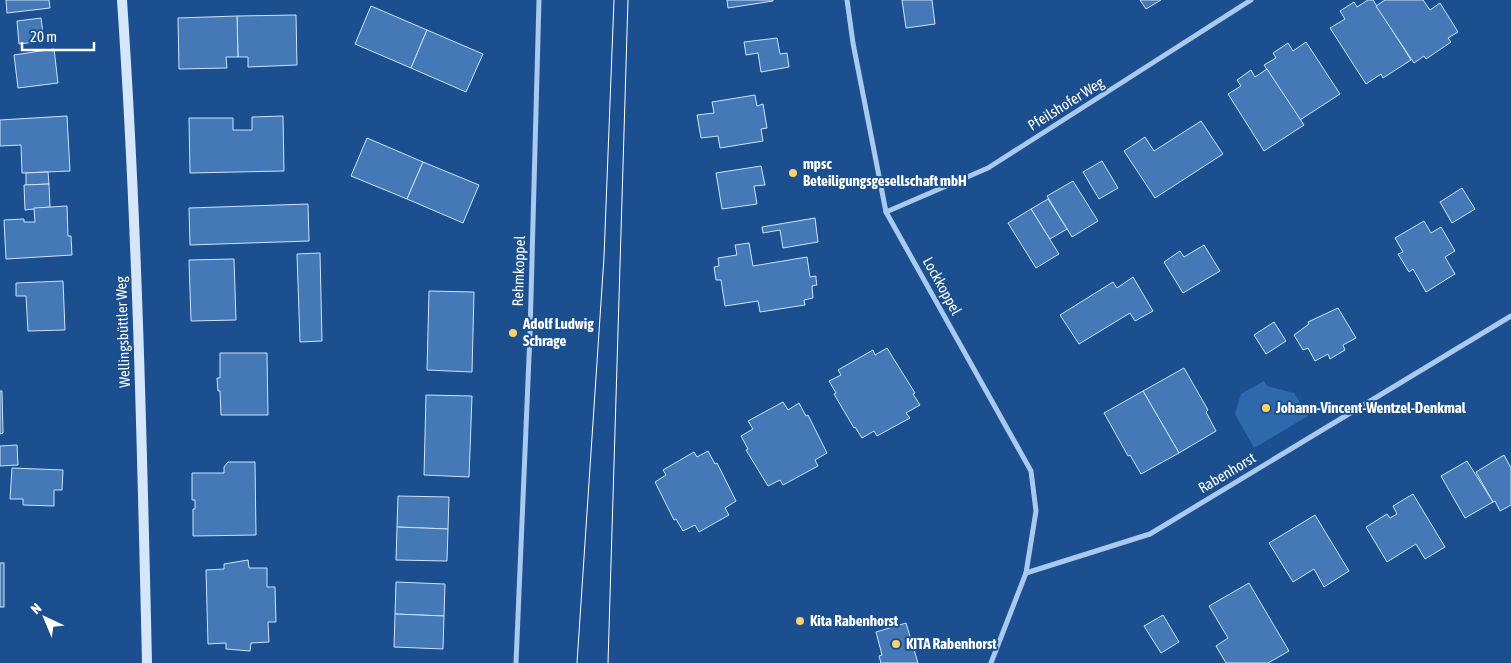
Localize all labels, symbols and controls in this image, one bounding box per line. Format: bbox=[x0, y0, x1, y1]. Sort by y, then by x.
scale bar bbox=[22, 20, 95, 52]
text: 20 m bbox=[30, 28, 57, 45]
street label: Pfeilshofer Weg bbox=[1025, 73, 1107, 134]
place label: mpsc Beteiligungsgesellschaft mbH bbox=[803, 155, 967, 189]
marker: mpsc Beteiligungsgesellschaft mbH bbox=[787, 167, 799, 179]
street label: Rehmkoppel bbox=[509, 235, 528, 307]
street label: Lockkoppel bbox=[920, 254, 965, 318]
street label: Wellingsbüttler Weg bbox=[112, 275, 133, 388]
place label: Adolf Ludwig Schrage bbox=[522, 315, 594, 349]
marker: Adolf Ludwig Schrage bbox=[507, 327, 519, 339]
place label: Johann-Vincent-Wentzel-Denkmal bbox=[1275, 399, 1467, 416]
marker: Johann-Vincent-Wentzel-Denkmal bbox=[1260, 402, 1272, 414]
street label: Rabenhorst bbox=[1195, 449, 1259, 496]
north arrow bbox=[20, 593, 70, 643]
text: N bbox=[27, 600, 44, 617]
place label: Kita Rabenhorst bbox=[810, 612, 899, 629]
marker: Kita Rabenhorst bbox=[794, 615, 806, 627]
place label: KITA Rabenhorst bbox=[906, 635, 997, 652]
marker: KITA Rabenhorst bbox=[890, 638, 902, 650]

